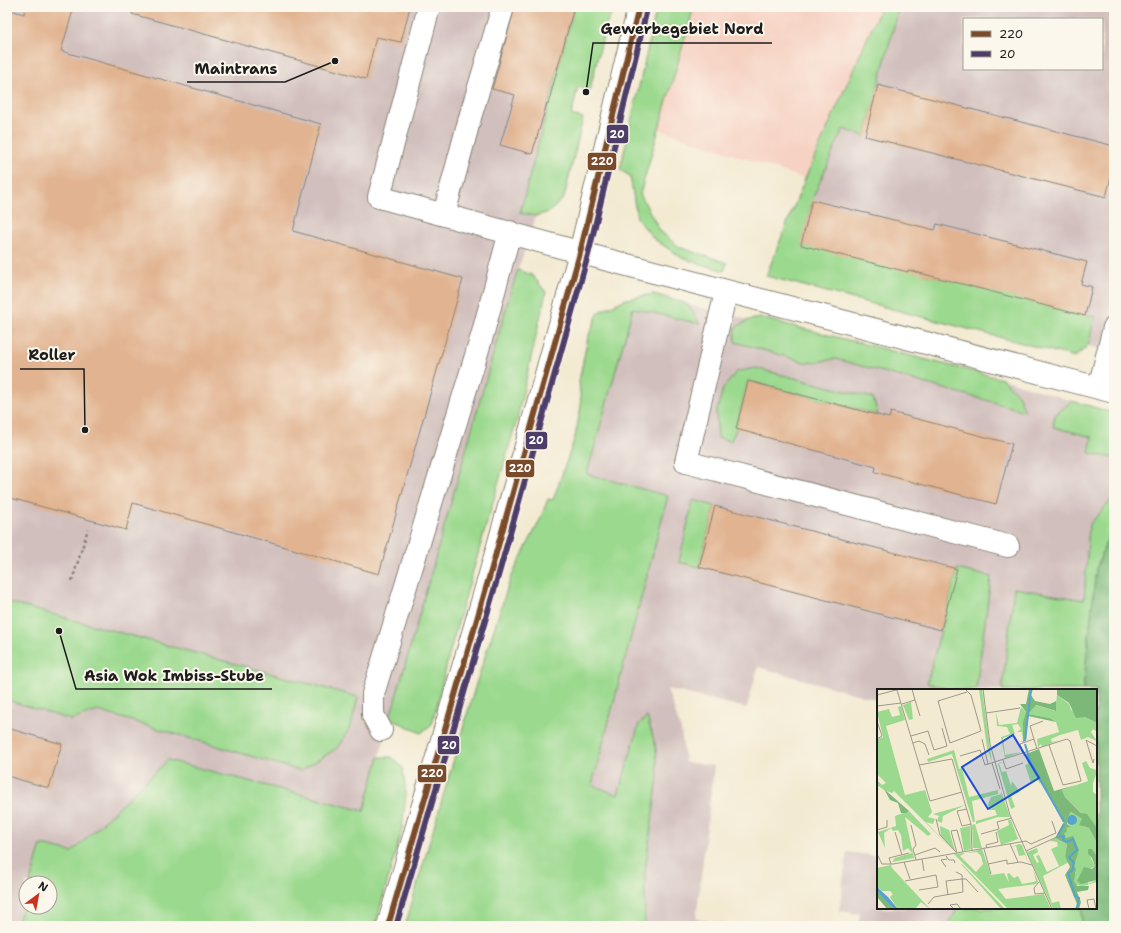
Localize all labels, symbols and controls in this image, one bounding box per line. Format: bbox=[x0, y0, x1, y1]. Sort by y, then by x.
callout: Gewerbegebiet Nord bbox=[593, 16, 772, 43]
legend bbox=[963, 18, 1103, 70]
text: Gewerbegebiet Nord bbox=[601, 19, 764, 39]
text: 220 bbox=[999, 26, 1023, 42]
text: 20 bbox=[999, 46, 1015, 62]
callout: Maintrans bbox=[187, 55, 285, 82]
text: Maintrans bbox=[195, 59, 277, 79]
line badge: 20 bbox=[606, 124, 629, 144]
text: 20 bbox=[609, 127, 625, 142]
line badge: 220 bbox=[587, 152, 617, 171]
text: 220 bbox=[591, 154, 614, 169]
callout: Roller bbox=[20, 342, 84, 369]
text: Roller bbox=[28, 345, 76, 365]
line badge: 20 bbox=[525, 431, 548, 450]
text: 20 bbox=[528, 433, 544, 448]
line badge: 220 bbox=[505, 459, 535, 478]
text: 220 bbox=[509, 461, 532, 476]
callout: Asia Wok Imbiss-Stube bbox=[76, 662, 272, 689]
text: Asia Wok Imbiss-Stube bbox=[84, 666, 264, 686]
inset map bbox=[877, 689, 1097, 909]
line badge: 20 bbox=[437, 735, 460, 755]
text: 20 bbox=[441, 738, 457, 753]
line badge: 220 bbox=[417, 764, 447, 783]
text: 220 bbox=[421, 766, 444, 781]
north arrow bbox=[18, 875, 58, 915]
text: N bbox=[35, 878, 51, 896]

